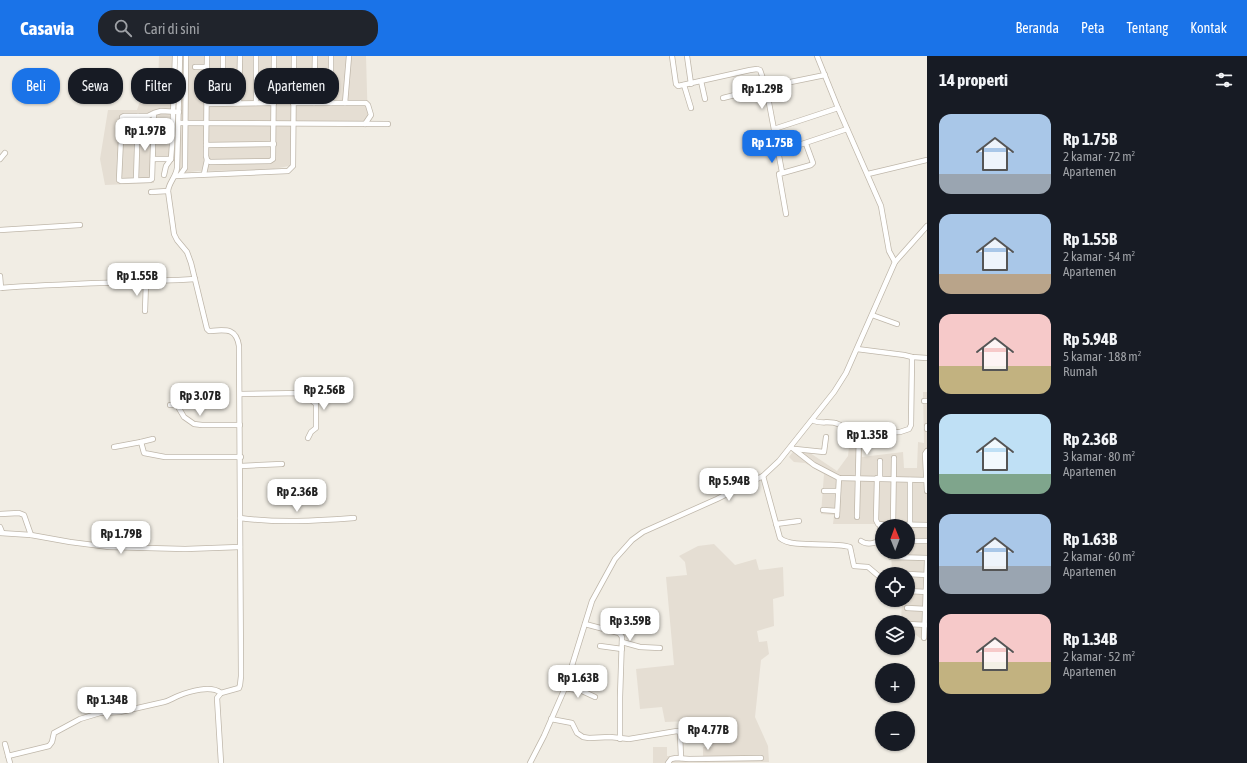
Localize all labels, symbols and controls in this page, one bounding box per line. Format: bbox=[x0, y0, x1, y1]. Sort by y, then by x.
search box bbox=[98, 10, 378, 46]
text: Casavia bbox=[20, 17, 74, 39]
icon: search bbox=[112, 17, 134, 39]
text: Cari di sini bbox=[144, 20, 200, 37]
text: Beranda bbox=[1016, 20, 1059, 36]
text: Peta bbox=[1081, 20, 1105, 36]
text: Tentang bbox=[1127, 20, 1168, 36]
text: Kontak bbox=[1190, 20, 1227, 36]
chip: Beli bbox=[12, 68, 60, 104]
chip: Sewa bbox=[68, 68, 123, 104]
chip: Filter bbox=[131, 68, 186, 104]
chip: Baru bbox=[194, 68, 246, 104]
chip: Apartemen bbox=[254, 68, 339, 104]
icon: filters bbox=[1213, 69, 1235, 91]
text: 14 properti bbox=[939, 70, 1008, 90]
pin: Rp 1.29B bbox=[721, 76, 803, 110]
text: Rp 1.29B bbox=[741, 81, 783, 96]
pin: Rp 1.97B bbox=[104, 118, 186, 152]
text: Rp 1.97B bbox=[124, 123, 166, 138]
text: Rp 1.75B bbox=[1063, 129, 1117, 149]
pin: Rp 1.75B bbox=[731, 130, 813, 164]
icon: home bbox=[971, 130, 1019, 178]
text: Rp 1.75B bbox=[751, 135, 793, 150]
text: 2 kamar · 72 m² bbox=[1063, 149, 1135, 164]
text: Apartemen bbox=[1063, 164, 1116, 179]
text: Rp 1.55B bbox=[1063, 229, 1117, 249]
icon: home bbox=[971, 230, 1019, 278]
text: 2 kamar · 54 m² bbox=[1063, 249, 1135, 264]
pin: Rp 1.55B bbox=[96, 263, 178, 297]
text: Apartemen bbox=[1063, 264, 1116, 279]
text: Rp 1.55B bbox=[116, 268, 158, 283]
text: Rp 5.94B bbox=[1063, 329, 1117, 349]
icon: home bbox=[971, 330, 1019, 378]
text: 5 kamar · 188 m² bbox=[1063, 349, 1141, 364]
text: Rumah bbox=[1063, 364, 1098, 379]
pin: Rp 2.56B bbox=[283, 377, 365, 411]
text: Rp 2.56B bbox=[303, 382, 345, 397]
pin: Rp 3.07B bbox=[159, 383, 241, 417]
text: Rp 3.07B bbox=[179, 388, 221, 403]
pin: Rp 1.35B bbox=[826, 422, 908, 456]
text: Rp 1.35B bbox=[846, 427, 888, 442]
text: Rp 2.36B bbox=[1063, 429, 1117, 449]
icon: home bbox=[971, 430, 1019, 478]
text: 3 kamar · 80 m² bbox=[1063, 449, 1135, 464]
text: Apartemen bbox=[1063, 464, 1116, 479]
pin: Rp 5.94B bbox=[688, 468, 770, 502]
text: Rp 5.94B bbox=[708, 473, 750, 488]
pin: Rp 2.36B bbox=[256, 479, 338, 513]
text: Rp 2.36B bbox=[276, 484, 318, 499]
north arrow bbox=[875, 519, 915, 559]
map controls bbox=[875, 519, 915, 751]
pin: Rp 1.79B bbox=[80, 521, 162, 555]
text: Rp 1.79B bbox=[100, 526, 142, 541]
text: Rp 1.63B bbox=[1063, 529, 1117, 549]
icon: home bbox=[971, 530, 1019, 578]
text: 2 kamar · 60 m² bbox=[1063, 549, 1135, 564]
text: Apartemen bbox=[1063, 564, 1116, 579]
button: locate bbox=[875, 567, 915, 607]
pin: Rp 3.59B bbox=[589, 608, 671, 642]
text: Rp 3.59B bbox=[609, 613, 651, 628]
button: layers bbox=[875, 615, 915, 655]
text: Rp 1.34B bbox=[1063, 629, 1117, 649]
icon: home bbox=[971, 630, 1019, 678]
text: 2 kamar · 52 m² bbox=[1063, 649, 1135, 664]
button: + bbox=[875, 663, 915, 703]
text: Apartemen bbox=[1063, 664, 1116, 679]
pin: Rp 1.63B bbox=[537, 665, 619, 699]
text: Rp 1.63B bbox=[557, 670, 599, 685]
pin: Rp 1.34B bbox=[66, 687, 148, 721]
text: Rp 1.34B bbox=[86, 692, 128, 707]
button: − bbox=[875, 711, 915, 751]
pin: Rp 4.77B bbox=[667, 717, 749, 751]
text: Rp 4.77B bbox=[687, 722, 729, 737]

